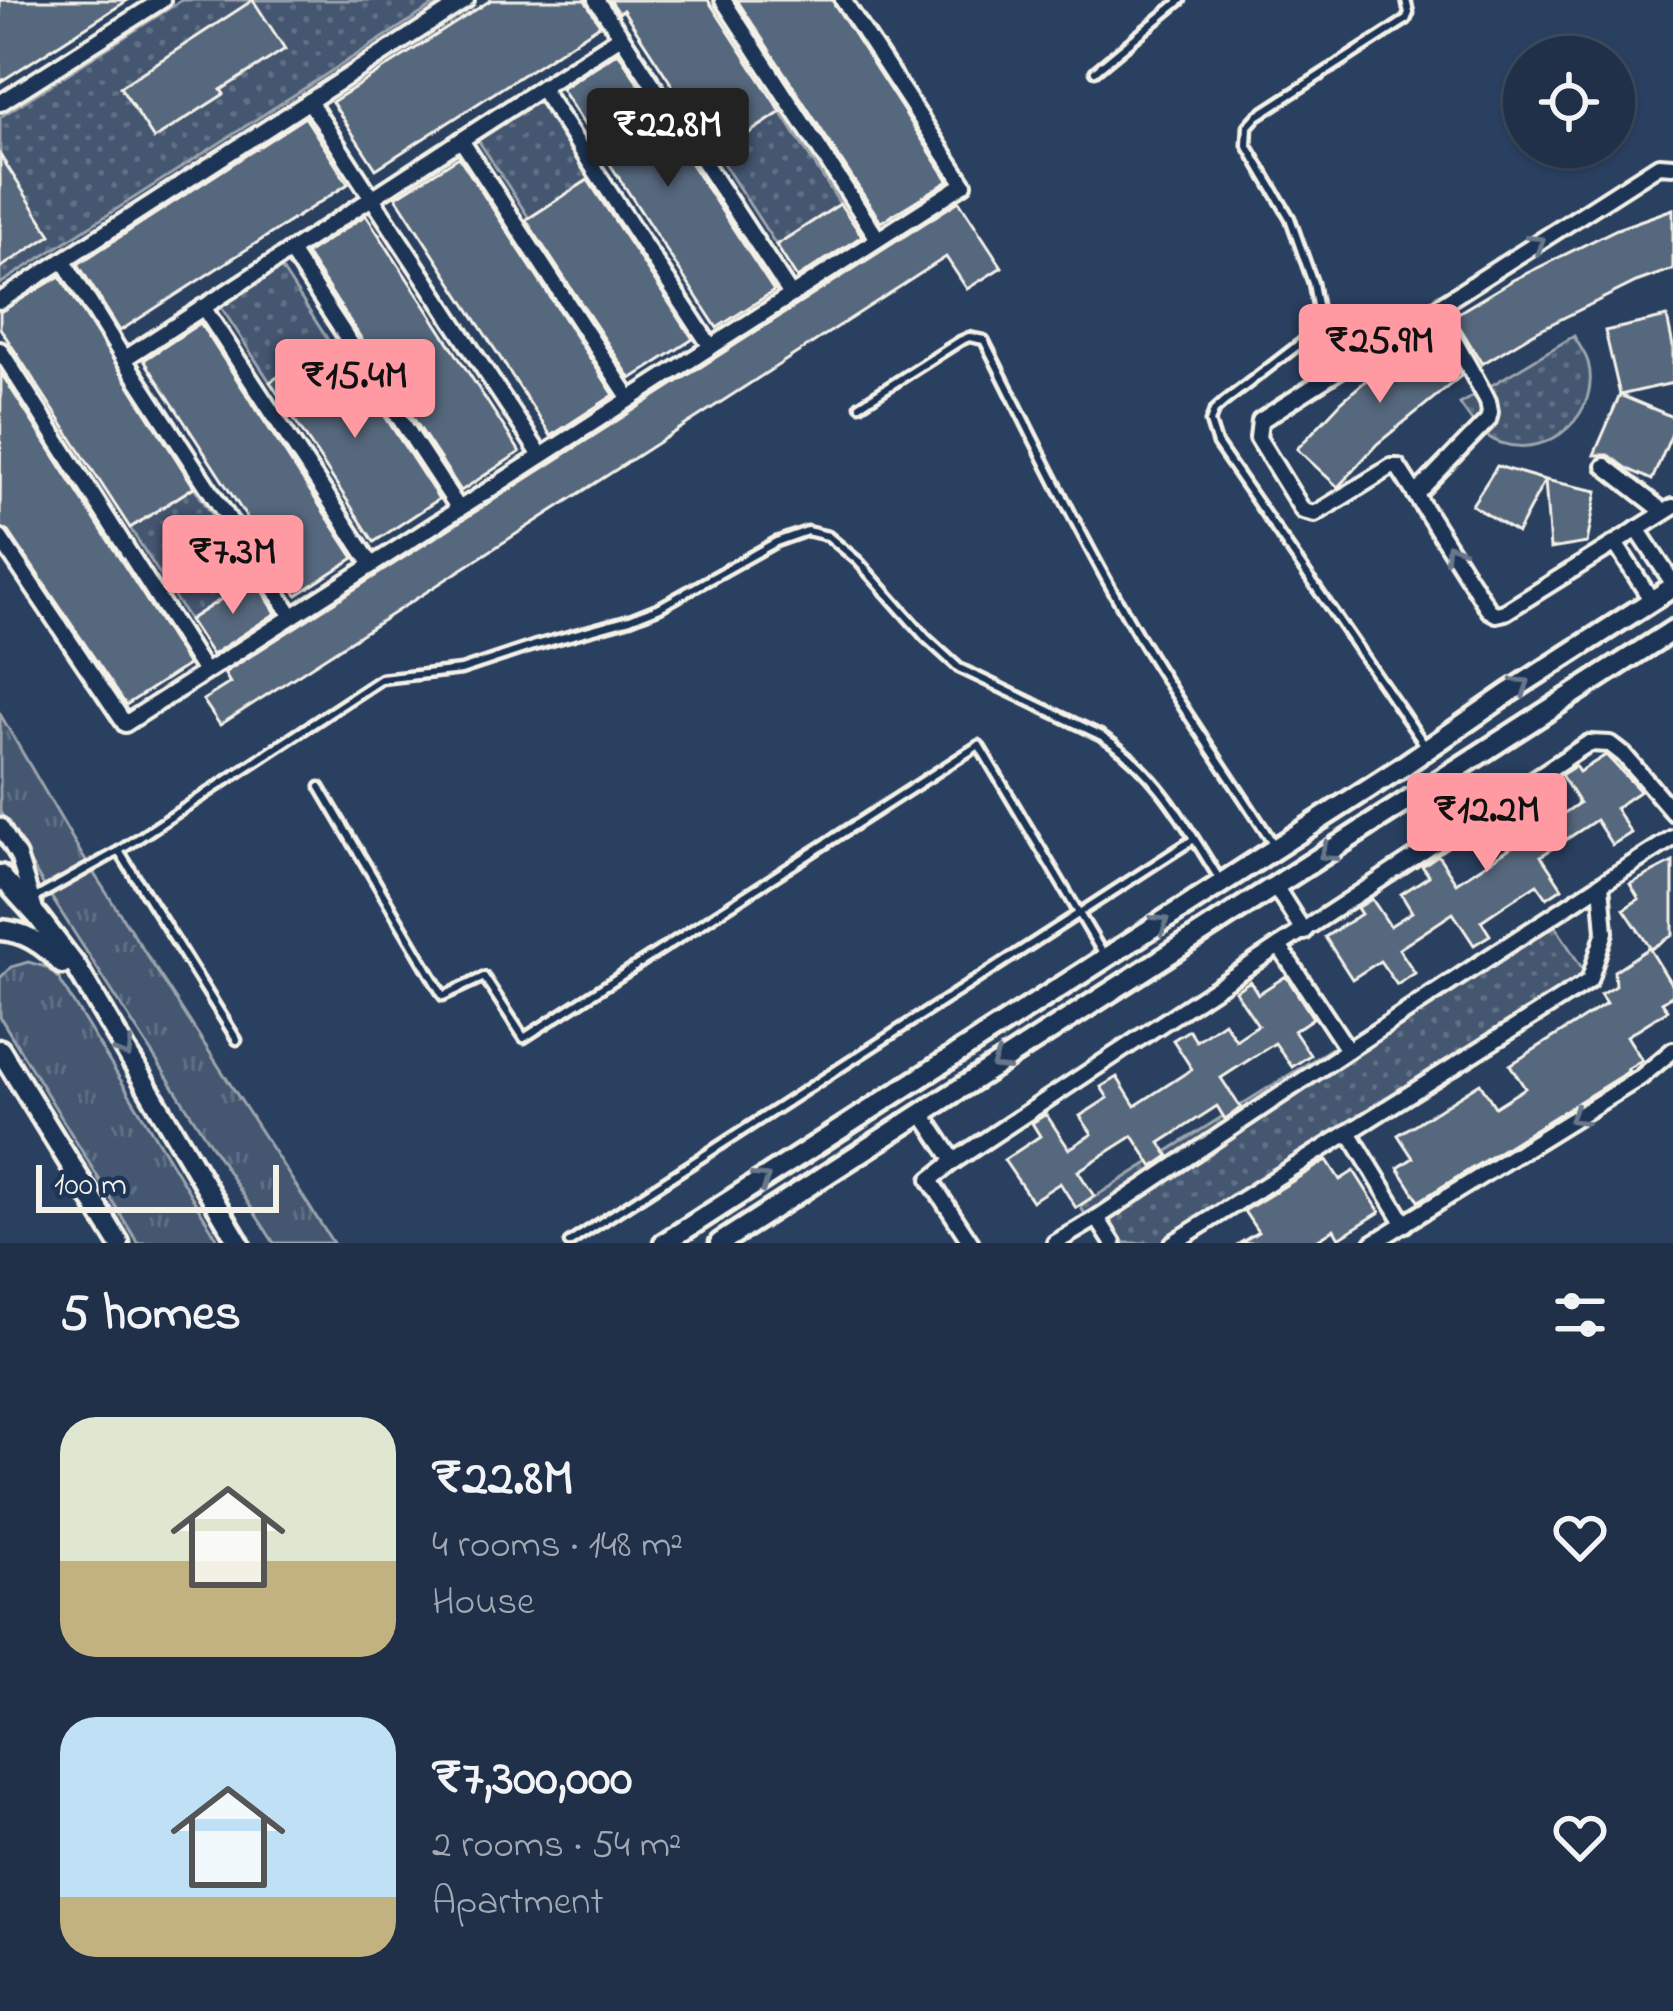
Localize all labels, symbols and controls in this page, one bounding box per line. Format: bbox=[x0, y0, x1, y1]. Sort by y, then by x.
map controls bbox=[1503, 36, 1635, 168]
button: locate bbox=[1503, 36, 1635, 168]
pin: ₹22.8M bbox=[570, 88, 766, 190]
text: ₹22.8M bbox=[614, 98, 722, 155]
one-way arrow bbox=[1524, 235, 1546, 257]
pin: ₹25.9M bbox=[1282, 304, 1478, 406]
text: ₹25.9M bbox=[1326, 314, 1434, 371]
pin: ₹15.4M bbox=[257, 339, 453, 441]
text: ₹15.4M bbox=[302, 349, 408, 406]
pin: ₹7.3M bbox=[149, 515, 317, 617]
text: ₹7.3M bbox=[189, 525, 277, 582]
one-way arrow bbox=[1444, 543, 1466, 565]
one-way arrow bbox=[1508, 678, 1530, 700]
pin: ₹12.2M bbox=[1389, 773, 1585, 875]
text: ₹12.2M bbox=[1434, 783, 1540, 840]
one-way arrow bbox=[1319, 838, 1341, 860]
one-way arrow bbox=[1147, 915, 1169, 937]
one-way arrow bbox=[110, 1037, 133, 1059]
one-way arrow bbox=[990, 1049, 1012, 1072]
one-way arrow bbox=[1568, 1103, 1590, 1125]
scale bar bbox=[36, 1159, 279, 1212]
text: 100 m bbox=[54, 1162, 127, 1210]
one-way arrow bbox=[749, 1172, 771, 1194]
text: 5 homes bbox=[60, 1278, 241, 1353]
icon: filters bbox=[1547, 1282, 1613, 1348]
text: ₹22.8M bbox=[432, 1443, 574, 1518]
icon: home bbox=[156, 1465, 300, 1609]
icon: heart bbox=[1547, 1504, 1613, 1570]
text: 4 rooms · 148 m² bbox=[432, 1518, 683, 1575]
text: House bbox=[432, 1575, 534, 1632]
text: ₹7,300,000 bbox=[432, 1743, 632, 1818]
icon: home bbox=[156, 1765, 300, 1909]
icon: heart bbox=[1547, 1804, 1613, 1870]
text: 2 rooms · 54 m² bbox=[432, 1818, 682, 1875]
text: Apartment bbox=[432, 1875, 604, 1932]

